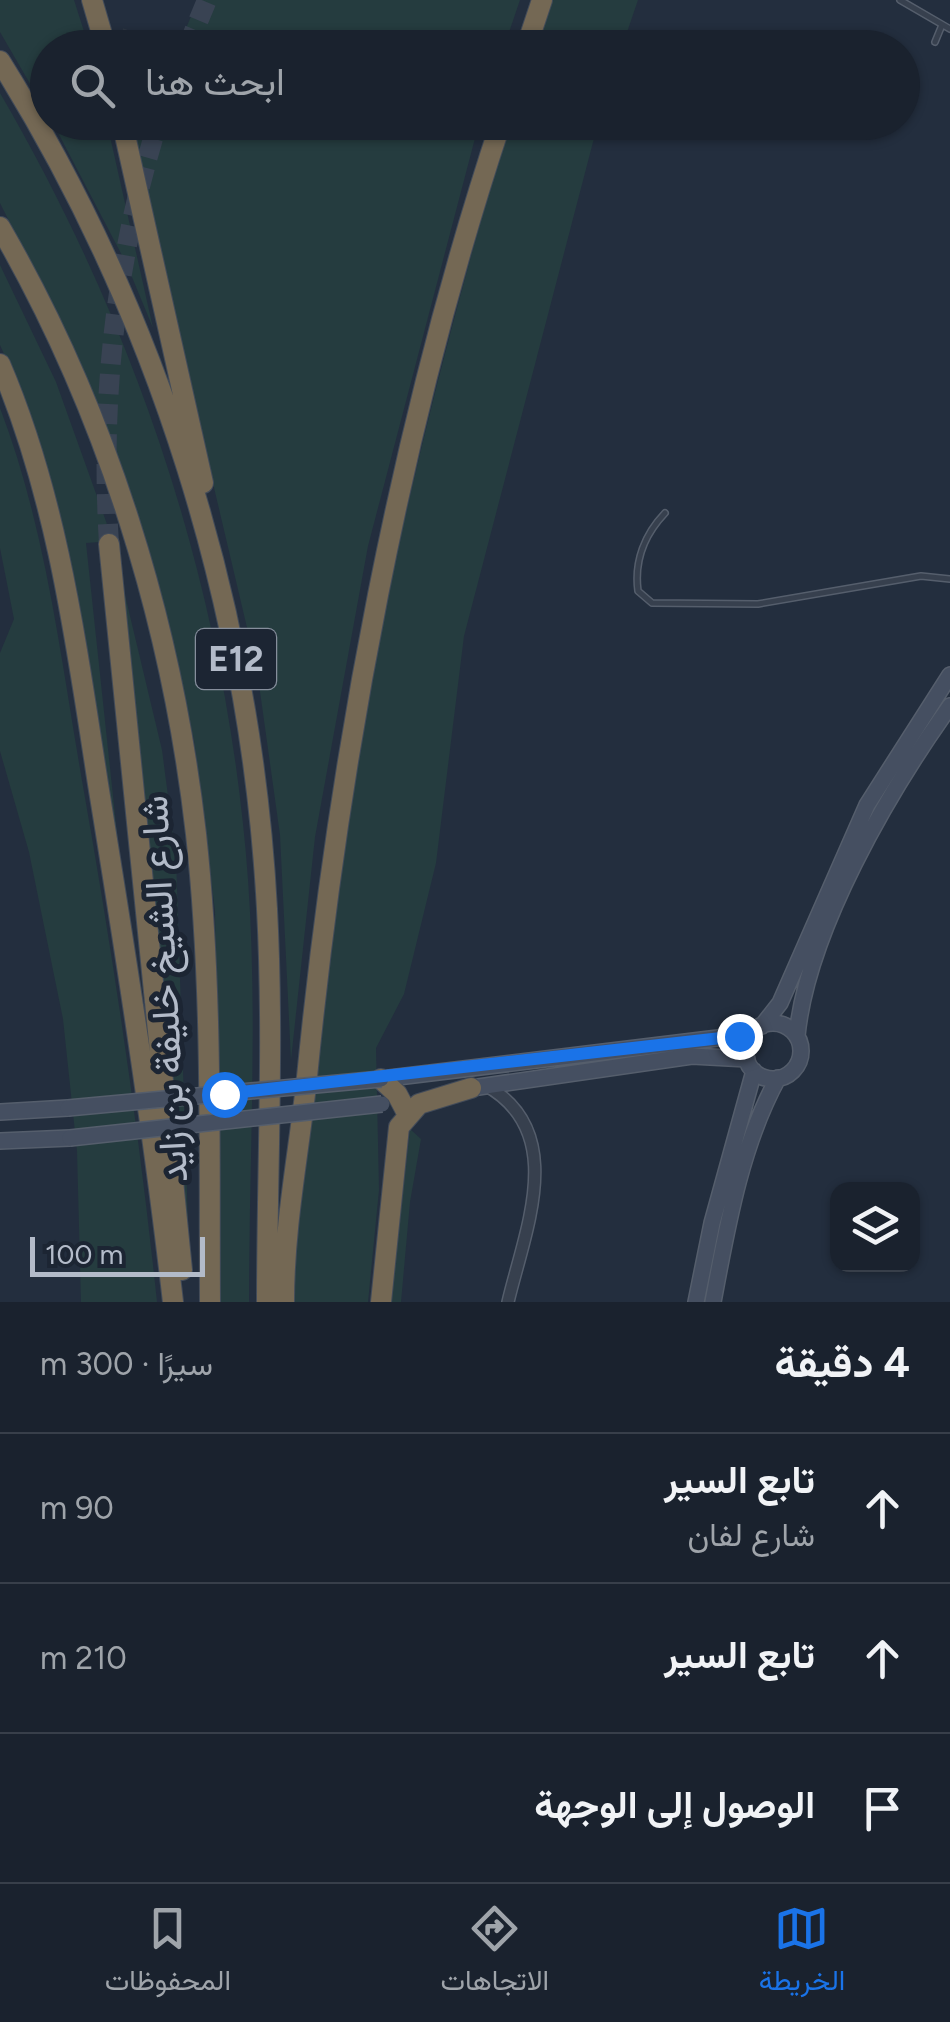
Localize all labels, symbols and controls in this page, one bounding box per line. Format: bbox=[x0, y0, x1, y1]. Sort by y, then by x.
search box bbox=[30, 30, 920, 140]
icon: search bbox=[65, 58, 120, 113]
text: ابحث هنا bbox=[145, 59, 285, 105]
road number: E12 bbox=[196, 629, 276, 689]
street label: شارع الشيخ خليفة بن زايد bbox=[131, 794, 200, 1184]
route end bbox=[717, 1014, 763, 1060]
route start bbox=[202, 1072, 248, 1118]
map controls bbox=[830, 1182, 920, 1272]
button: layers bbox=[830, 1182, 920, 1272]
scale bar bbox=[30, 1232, 205, 1276]
text: 100 m bbox=[45, 1237, 123, 1271]
text: 4 دقيقة bbox=[774, 1337, 910, 1388]
text: سيرًا · 300 m bbox=[40, 1345, 213, 1383]
text: تابع السير bbox=[664, 1457, 815, 1503]
icon: ahead bbox=[855, 1481, 910, 1536]
text: 90 m bbox=[40, 1489, 114, 1527]
text: شارع لفان bbox=[688, 1516, 815, 1554]
icon: ahead bbox=[855, 1631, 910, 1686]
text: تابع السير bbox=[664, 1632, 815, 1678]
text: 210 m bbox=[40, 1639, 127, 1677]
icon: arrive bbox=[855, 1781, 910, 1836]
text: الوصول إلى الوجهة bbox=[534, 1782, 815, 1828]
tab: المحفوظات bbox=[105, 1901, 231, 2005]
tab: الاتجاهات bbox=[440, 1901, 549, 2005]
tab: الخريطة bbox=[759, 1901, 845, 2005]

